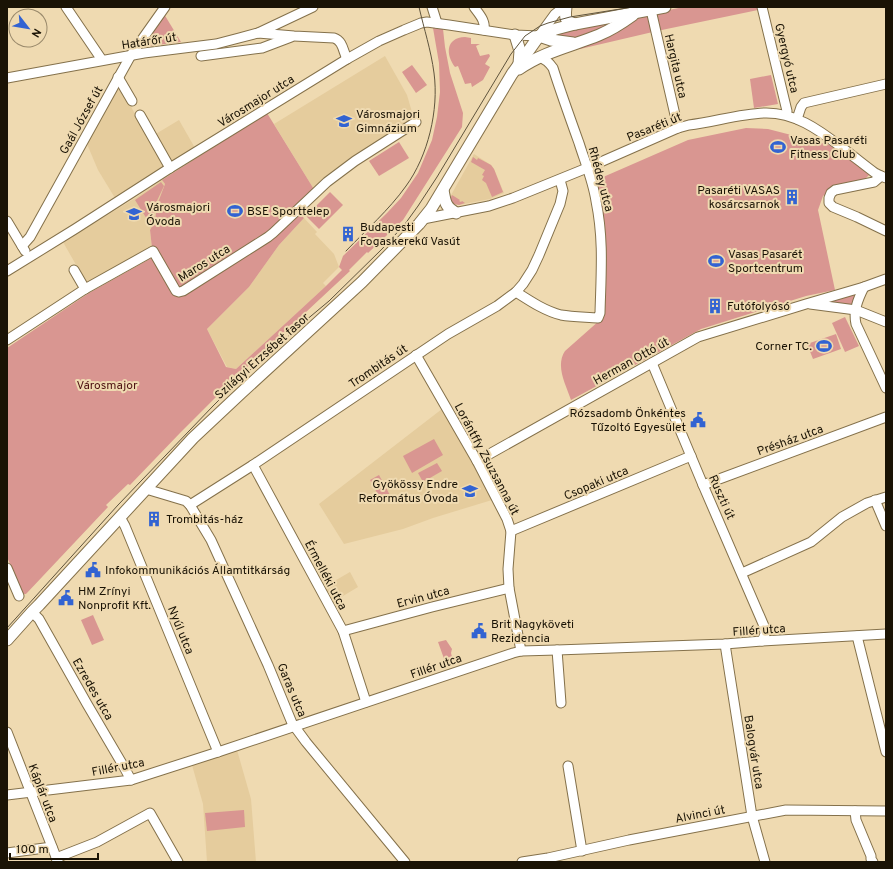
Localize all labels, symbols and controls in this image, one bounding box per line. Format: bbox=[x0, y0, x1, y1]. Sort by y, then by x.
north arrow bbox=[8, 8, 48, 48]
street label: Gyergyó utca bbox=[770, 22, 802, 95]
text: N bbox=[28, 26, 44, 40]
street label: Határőr út bbox=[121, 30, 178, 54]
street label: Hargita utca bbox=[660, 32, 690, 100]
street label: Városmajor utca bbox=[215, 72, 298, 132]
street label: Gaál József út bbox=[56, 83, 107, 158]
place label: Városmajori Gimnázium bbox=[356, 107, 420, 137]
street label: Pasaréti út bbox=[625, 110, 684, 146]
school or university icon: Városmajori Gimnázium bbox=[335, 112, 353, 130]
place label: Vasas Pasaréti Fitness Club bbox=[790, 133, 867, 163]
sports icon: Vasas Pasaréti Fitness Club bbox=[769, 138, 787, 156]
street label: Rhédey utca bbox=[584, 145, 616, 214]
place label: Pasaréti VASAS kosárcsarnok bbox=[697, 183, 780, 213]
building icon: Pasaréti VASAS kosárcsarnok bbox=[783, 188, 801, 206]
place label: Városmajori Óvoda bbox=[146, 200, 210, 230]
sports icon: BSE Sporttelep bbox=[226, 202, 244, 220]
place label: BSE Sporttelep bbox=[247, 204, 330, 220]
school or university icon: Városmajori Óvoda bbox=[125, 205, 143, 223]
place label: Budapesti Fogaskerekű Vasút bbox=[360, 220, 460, 250]
building icon: Budapesti Fogaskerekű Vasút bbox=[339, 225, 357, 243]
street label: Maros utca bbox=[175, 242, 234, 286]
place label: Vasas Pasarét Sportcentrum bbox=[728, 247, 803, 277]
sports icon: Vasas Pasarét Sportcentrum bbox=[707, 252, 725, 270]
building icon: Futófolyósó bbox=[706, 297, 724, 315]
place label: Futófolyósó bbox=[727, 299, 790, 315]
street label: Szilágyi Erzsébet fasor bbox=[212, 310, 314, 404]
street label: Herman Ottó út bbox=[591, 334, 672, 389]
sports icon: Corner TC. bbox=[815, 337, 833, 355]
place label: Corner TC. bbox=[755, 339, 812, 355]
street label: Trombitás út bbox=[346, 341, 411, 392]
park label: Városmajor bbox=[76, 378, 138, 394]
street label: Lorántffy Zsuzsanna út bbox=[450, 401, 522, 518]
place label: Rózsadomb Önkéntes Tűzoltó Egyesület bbox=[570, 406, 686, 436]
public building icon: Rózsadomb Önkéntes Tűzoltó Egyesület bbox=[689, 411, 707, 429]
street label: Présház utca bbox=[755, 422, 826, 460]
street label: Csopaki utca bbox=[562, 463, 631, 505]
street label: Ruszti út bbox=[704, 472, 738, 522]
place label: Gyökössy Endre Református Óvoda bbox=[359, 477, 458, 507]
school or university icon: Gyökössy Endre Református Óvoda bbox=[461, 482, 479, 500]
building icon: Trombitás-ház bbox=[145, 510, 163, 528]
place label: Trombitás-ház bbox=[166, 512, 243, 528]
street label: Érmelléki utca bbox=[300, 538, 350, 613]
public building icon: Infokommunikációs Államtitkárság bbox=[84, 561, 102, 579]
place label: Infokommunikációs Államtitkárság bbox=[105, 563, 290, 579]
street label: Ervin utca bbox=[395, 583, 451, 613]
place label: HM Zrínyi Nonprofit Kft. bbox=[78, 584, 151, 614]
public building icon: HM Zrínyi Nonprofit Kft. bbox=[57, 589, 75, 607]
street label: Nyúl utca bbox=[163, 604, 197, 657]
place label: Brit Nagyköveti Rezidencia bbox=[491, 617, 574, 647]
street label: Fillér utca bbox=[732, 621, 786, 641]
public building icon: Brit Nagyköveti Rezidencia bbox=[470, 622, 488, 640]
street label: Fillér utca bbox=[408, 651, 464, 683]
street label: Ezredes utca bbox=[68, 656, 116, 723]
street label: Garas utca bbox=[273, 661, 310, 720]
street label: Balogvár utca bbox=[739, 714, 767, 790]
street label: Fillér utca bbox=[90, 755, 146, 781]
street label: Káplár utca bbox=[24, 762, 61, 825]
street label: Alvinci út bbox=[674, 802, 727, 828]
scale bar bbox=[10, 835, 98, 861]
text: 100 m bbox=[16, 842, 49, 858]

